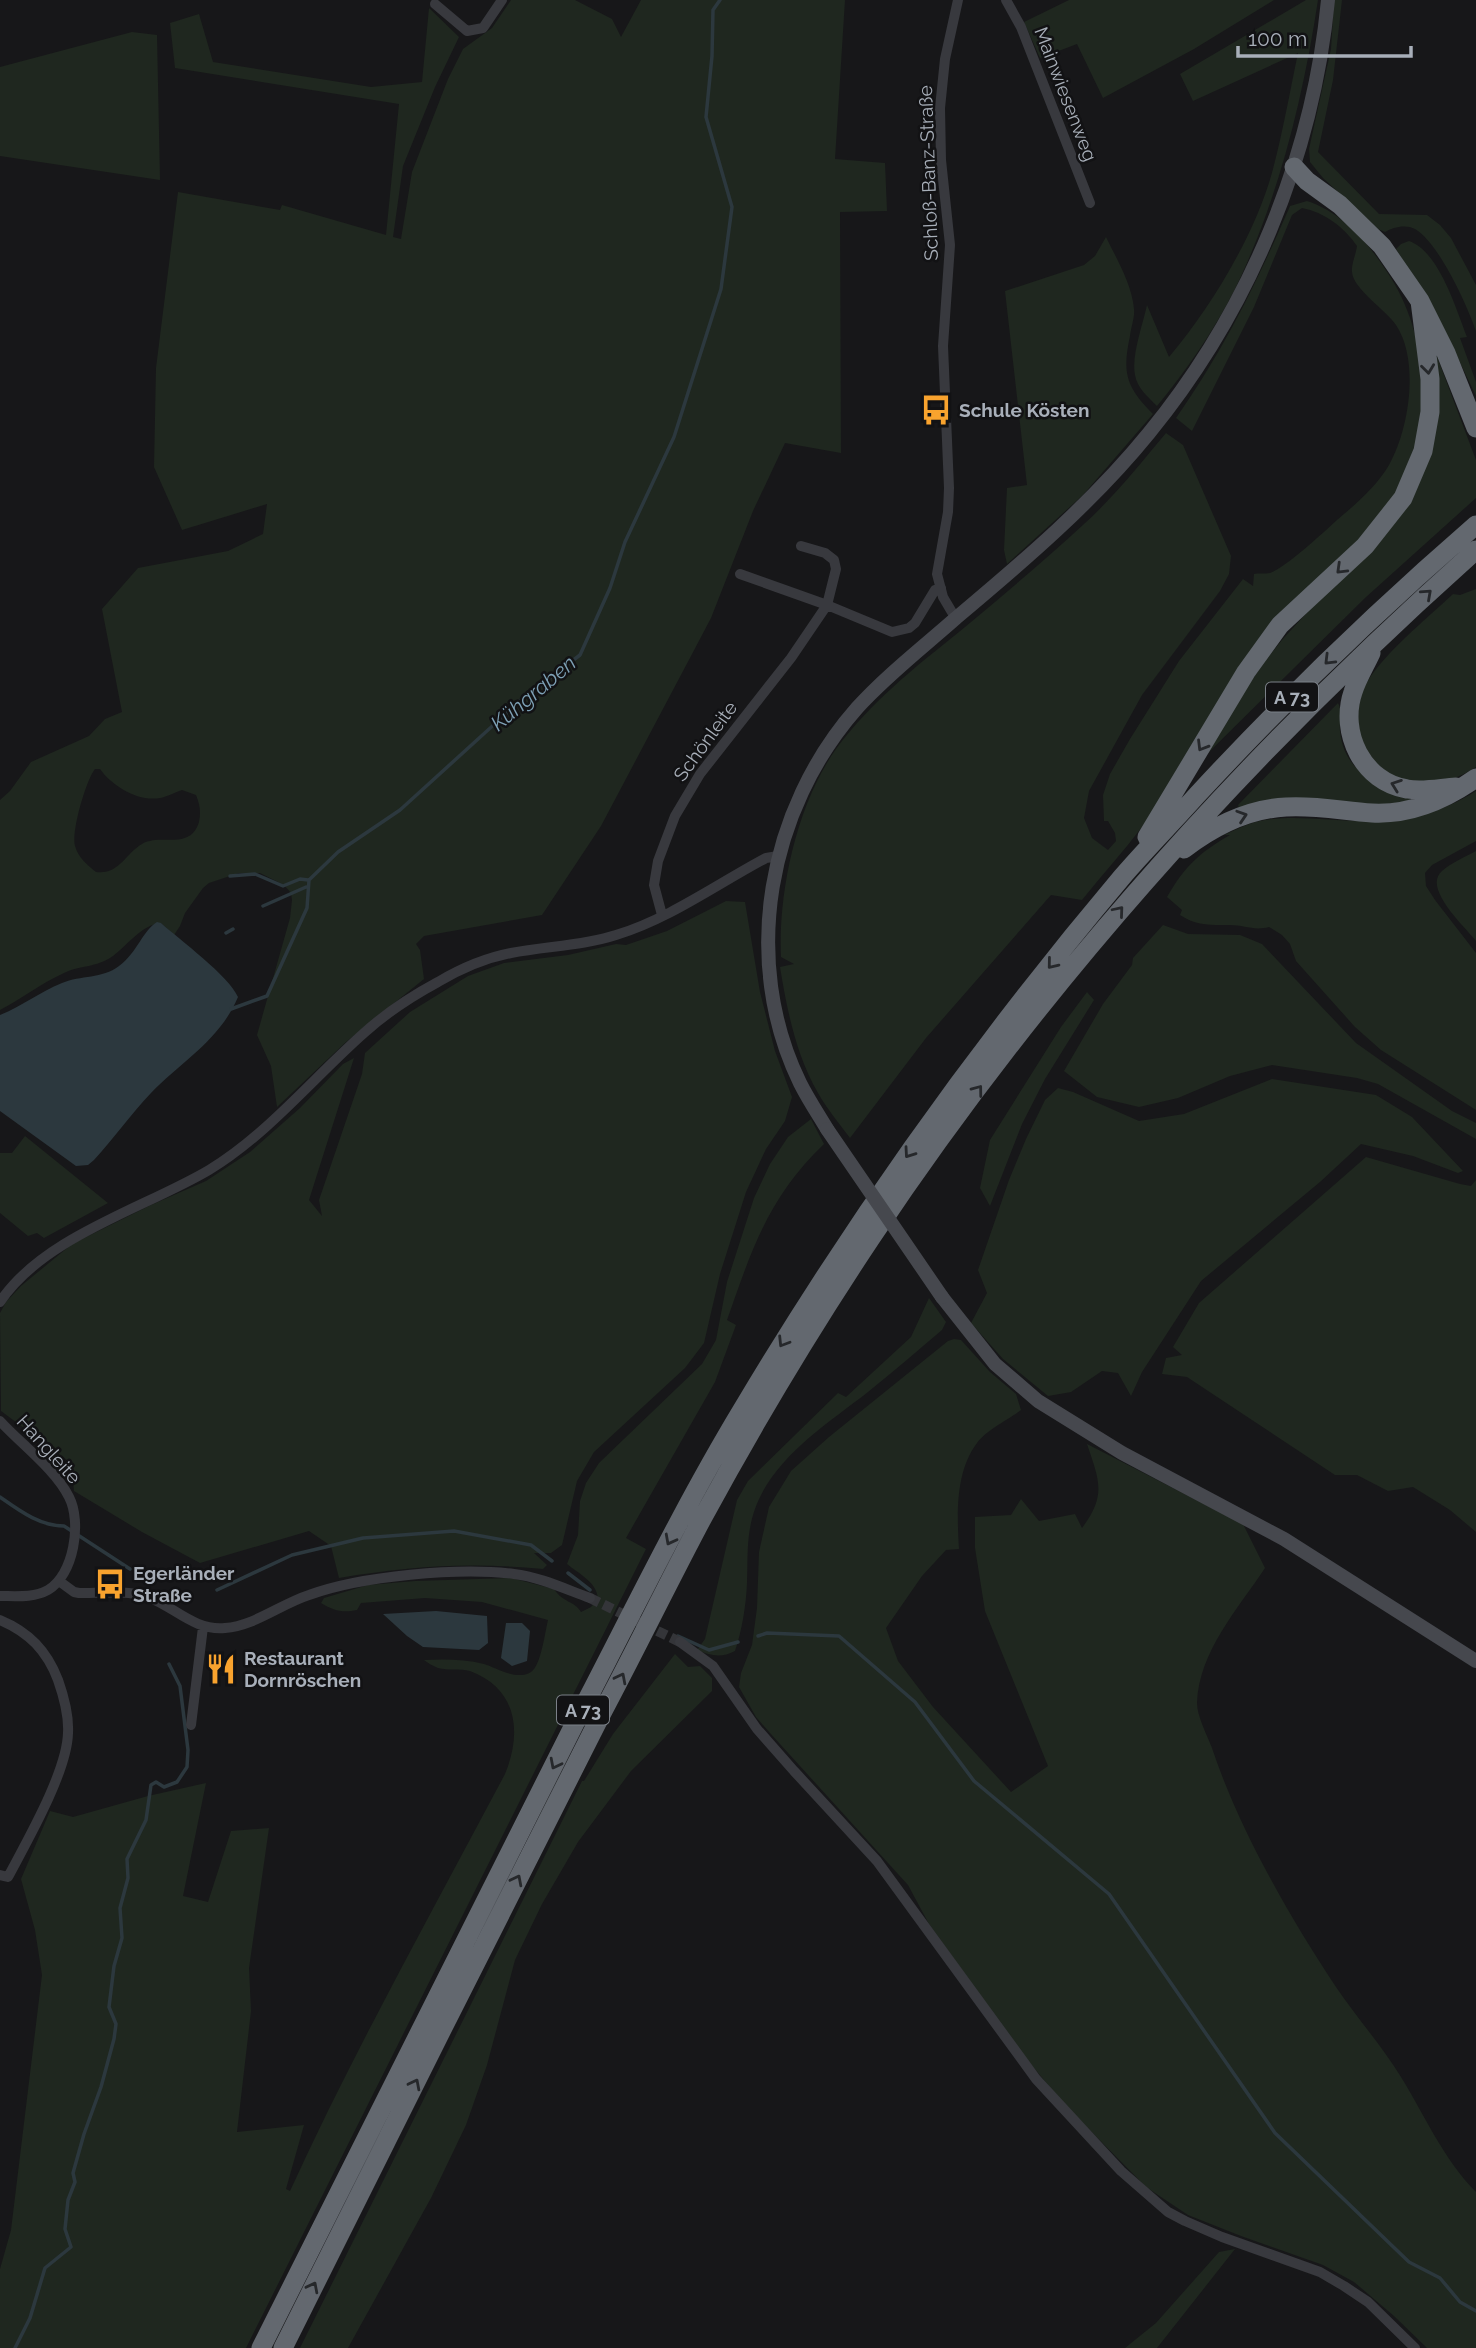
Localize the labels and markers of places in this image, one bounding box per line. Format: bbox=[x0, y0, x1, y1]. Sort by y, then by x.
bus stop icon: Schule Kösten bbox=[919, 393, 953, 427]
place label: Schule Kösten bbox=[959, 399, 1089, 421]
place label: Egerländer Straße bbox=[133, 1562, 235, 1606]
bus stop icon: Egerländer Straße bbox=[93, 1567, 127, 1601]
place label: Restaurant Dornröschen bbox=[244, 1647, 361, 1691]
restaurant icon: Restaurant Dornröschen bbox=[204, 1652, 238, 1686]

